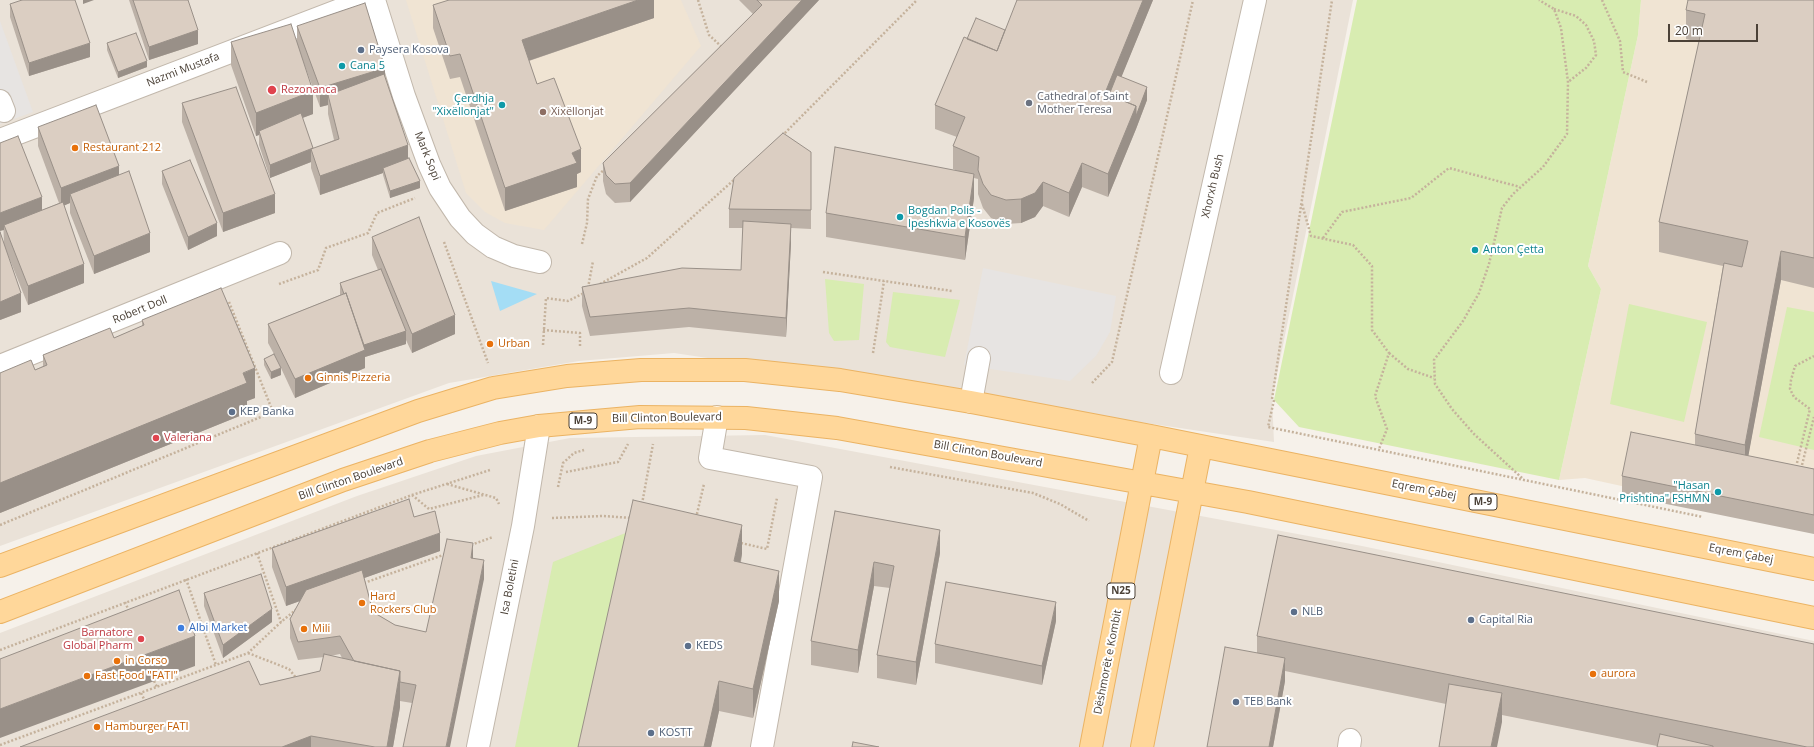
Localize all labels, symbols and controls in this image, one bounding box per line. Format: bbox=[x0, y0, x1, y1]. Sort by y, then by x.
scale bar bbox=[1670, 16, 1760, 42]
text: 20 m bbox=[1675, 22, 1703, 39]
place label: Paysera Kosova bbox=[369, 43, 449, 57]
marker: Paysera Kosova bbox=[356, 45, 366, 55]
street label: Nazmi Mustafa bbox=[145, 50, 221, 90]
place label: Cana 5 bbox=[350, 59, 385, 73]
marker: Cana 5 bbox=[337, 61, 347, 71]
place label: Rezonanca bbox=[281, 83, 337, 97]
marker: Rezonanca bbox=[266, 84, 278, 96]
place label: Cathedral of Saint Mother Teresa bbox=[1037, 90, 1129, 116]
place label: Çerdhja "Xixëllonjat" bbox=[432, 92, 494, 118]
marker: Cathedral of Saint Mother Teresa bbox=[1024, 98, 1034, 108]
marker: Çerdhja "Xixëllonjat" bbox=[497, 100, 507, 110]
place label: Xixëllonjat bbox=[551, 105, 604, 119]
marker: Xixëllonjat bbox=[538, 107, 548, 117]
street label: Mark Sopi bbox=[411, 130, 443, 182]
place label: Restaurant 212 bbox=[83, 141, 161, 155]
marker: Restaurant 212 bbox=[70, 143, 80, 153]
street label: Xhorxh Bush bbox=[1199, 153, 1227, 219]
place label: Bogdan Polis - Ipeshkvia e Kosovës bbox=[908, 204, 1010, 230]
marker: Bogdan Polis - Ipeshkvia e Kosovës bbox=[895, 212, 905, 222]
place label: Anton Çetta bbox=[1483, 243, 1544, 257]
marker: Anton Çetta bbox=[1470, 245, 1480, 255]
street label: Robert Doll bbox=[111, 293, 169, 327]
place label: Urban bbox=[498, 337, 530, 351]
marker: Urban bbox=[485, 339, 495, 349]
place label: Ginnis Pizzeria bbox=[316, 371, 390, 385]
marker: Ginnis Pizzeria bbox=[303, 373, 313, 383]
place label: KEP Banka bbox=[240, 405, 294, 419]
marker: KEP Banka bbox=[227, 407, 237, 417]
street label: Bill Clinton Boulevard bbox=[612, 410, 722, 426]
road number: M-9 bbox=[569, 413, 597, 429]
place label: Valeriana bbox=[164, 431, 212, 445]
marker: Valeriana bbox=[151, 433, 161, 443]
street label: Bill Clinton Boulevard bbox=[933, 438, 1043, 470]
street label: Bill Clinton Boulevard bbox=[297, 455, 405, 503]
street label: Eqrem Çabej bbox=[1391, 477, 1457, 503]
place label: "Hasan Prishtina" FSHMN bbox=[1619, 479, 1710, 505]
marker: "Hasan Prishtina" FSHMN bbox=[1713, 487, 1723, 497]
road number: M-9 bbox=[1469, 494, 1497, 510]
street label: Eqrem Çabej bbox=[1708, 541, 1774, 567]
street label: Isa Boletini bbox=[498, 558, 522, 616]
road number: N25 bbox=[1107, 583, 1135, 599]
place label: Hard Rockers Club bbox=[370, 590, 436, 616]
marker: Hard Rockers Club bbox=[357, 598, 367, 608]
place label: NLB bbox=[1302, 605, 1323, 619]
marker: NLB bbox=[1289, 607, 1299, 617]
street label: Dëshmorët e Kombit bbox=[1091, 609, 1125, 715]
place label: Capital Ria bbox=[1479, 613, 1533, 627]
marker: Capital Ria bbox=[1466, 615, 1476, 625]
place label: Albi Market bbox=[189, 621, 247, 635]
place label: Mili bbox=[312, 622, 330, 636]
marker: Albi Market bbox=[176, 623, 186, 633]
marker: Mili bbox=[299, 624, 309, 634]
place label: Barnatore Global Pharm bbox=[63, 626, 133, 652]
marker: Barnatore Global Pharm bbox=[136, 634, 146, 644]
place label: KEDS bbox=[696, 639, 723, 653]
marker: KEDS bbox=[683, 641, 693, 651]
place label: in Corso bbox=[125, 654, 167, 668]
marker: in Corso bbox=[112, 656, 122, 666]
place label: aurora bbox=[1601, 667, 1636, 681]
place label: Fast Food "FATI" bbox=[95, 669, 178, 683]
marker: aurora bbox=[1588, 669, 1598, 679]
marker: Fast Food "FATI" bbox=[82, 671, 92, 681]
place label: TEB Bank bbox=[1244, 695, 1292, 709]
marker: TEB Bank bbox=[1231, 697, 1241, 707]
place label: Hamburger FATI bbox=[105, 720, 189, 734]
marker: Hamburger FATI bbox=[92, 722, 102, 732]
place label: KOSTT bbox=[659, 726, 692, 740]
marker: KOSTT bbox=[646, 728, 656, 738]

